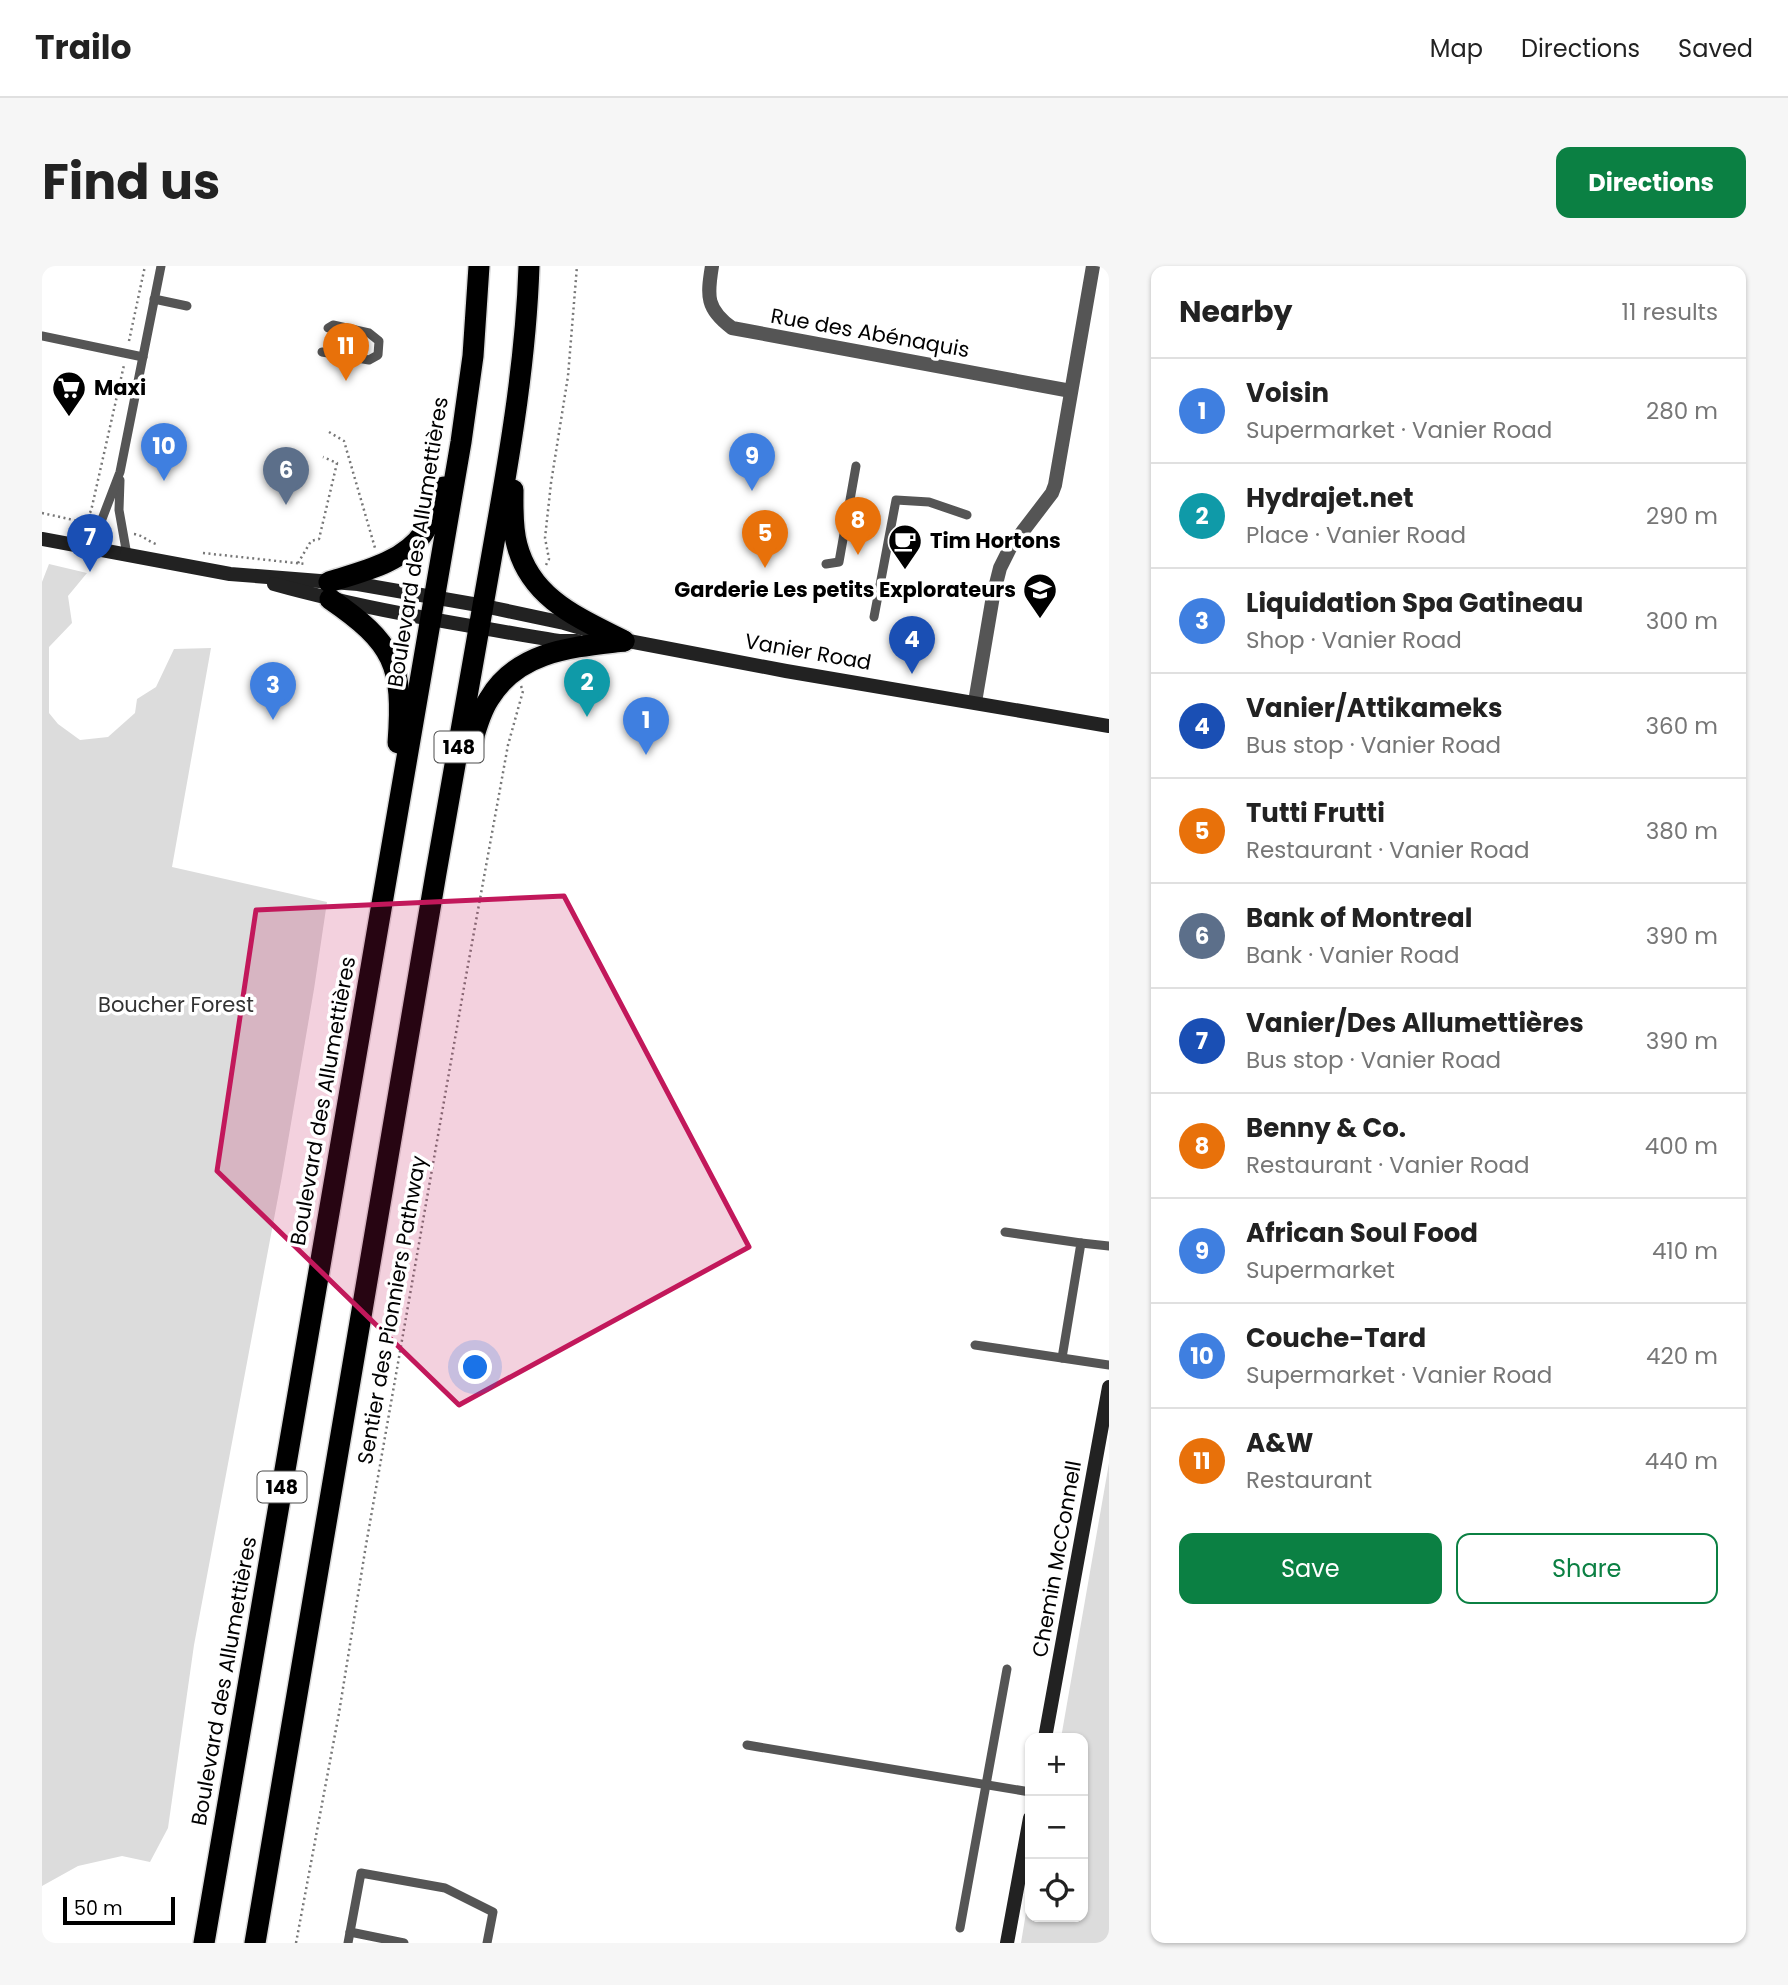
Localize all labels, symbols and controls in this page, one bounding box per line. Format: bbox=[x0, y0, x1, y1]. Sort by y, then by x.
text: Trailo bbox=[35, 24, 132, 71]
text: Map bbox=[1430, 32, 1483, 65]
text: Directions bbox=[1521, 32, 1640, 65]
text: Saved bbox=[1678, 32, 1753, 65]
button: Directions bbox=[1556, 147, 1746, 218]
text: Find us bbox=[42, 148, 220, 216]
text: Nearby bbox=[1179, 290, 1293, 333]
text: 11 results bbox=[1622, 296, 1718, 328]
street label: Rue des Abénaquis bbox=[768, 301, 972, 364]
pin: 11 bbox=[323, 323, 369, 381]
supermarket icon: Maxi bbox=[50, 369, 88, 418]
place label: Maxi bbox=[94, 373, 146, 402]
text: Voisin bbox=[1246, 375, 1329, 411]
street label: Boulevard des Allumettières bbox=[380, 395, 455, 689]
text: 1 bbox=[1198, 395, 1206, 427]
text: 280 m bbox=[1646, 395, 1718, 427]
text: Supermarket · Vanier Road bbox=[1246, 414, 1552, 446]
pin: 10 bbox=[141, 423, 187, 481]
pin: 9 bbox=[729, 433, 775, 491]
pin: 6 bbox=[263, 447, 309, 505]
text: Hydrajet.net bbox=[1246, 480, 1414, 516]
pin: 8 bbox=[835, 497, 881, 555]
text: 2 bbox=[1195, 500, 1209, 532]
text: 290 m bbox=[1646, 500, 1718, 532]
pin: 5 bbox=[742, 510, 788, 568]
pin: 7 bbox=[67, 514, 113, 572]
text: Place · Vanier Road bbox=[1246, 519, 1466, 551]
cafe icon: Tim Hortons bbox=[886, 522, 924, 571]
place label: Tim Hortons bbox=[930, 526, 1061, 555]
school or university icon: Garderie Les petits Explorateurs bbox=[1021, 571, 1059, 620]
place label: Garderie Les petits Explorateurs bbox=[674, 575, 1016, 604]
text: Liquidation Spa Gatineau bbox=[1246, 585, 1583, 621]
text: 3 bbox=[1195, 605, 1209, 637]
text: 300 m bbox=[1646, 605, 1718, 637]
pin: 4 bbox=[889, 616, 935, 674]
text: Shop · Vanier Road bbox=[1246, 624, 1462, 656]
street label: Vanier Road bbox=[743, 626, 874, 677]
pin: 2 bbox=[564, 659, 610, 717]
pin: 3 bbox=[250, 662, 296, 720]
text: Vanier/Attikameks bbox=[1246, 690, 1503, 726]
pin: 1 bbox=[623, 697, 669, 755]
text: 4 bbox=[1194, 710, 1210, 742]
text: 360 m bbox=[1646, 710, 1718, 742]
text: Bus stop · Vanier Road bbox=[1246, 729, 1501, 761]
road number: 148 bbox=[434, 732, 484, 762]
text: Tutti Frutti bbox=[1246, 795, 1385, 831]
text: 5 bbox=[1195, 815, 1209, 847]
text: 380 m bbox=[1646, 815, 1718, 847]
text: Restaurant · Vanier Road bbox=[1246, 834, 1530, 866]
text: Bank of Montreal bbox=[1246, 900, 1472, 936]
text: 6 bbox=[1195, 920, 1209, 952]
text: 390 m bbox=[1646, 920, 1718, 952]
text: Bank · Vanier Road bbox=[1246, 939, 1460, 971]
street label: Boulevard des Allumettières bbox=[283, 954, 362, 1248]
park label: Boucher Forest bbox=[98, 990, 254, 1019]
text: Vanier/Des Allumettières bbox=[1246, 1005, 1584, 1041]
text: 7 bbox=[1196, 1025, 1208, 1057]
text: 390 m bbox=[1646, 1025, 1718, 1057]
text: Bus stop · Vanier Road bbox=[1246, 1044, 1501, 1076]
text: Benny & Co. bbox=[1246, 1110, 1406, 1146]
text: 8 bbox=[1195, 1130, 1209, 1162]
text: 400 m bbox=[1645, 1130, 1718, 1162]
text: Restaurant · Vanier Road bbox=[1246, 1149, 1530, 1181]
street label: Sentier des Pionniers Pathway bbox=[350, 1153, 433, 1466]
text: African Soul Food bbox=[1246, 1215, 1478, 1251]
text: 9 bbox=[1195, 1235, 1209, 1267]
text: 410 m bbox=[1652, 1235, 1718, 1267]
text: Supermarket bbox=[1246, 1254, 1395, 1286]
text: Couche-Tard bbox=[1246, 1320, 1426, 1356]
text: 10 bbox=[1190, 1340, 1214, 1372]
text: 420 m bbox=[1646, 1340, 1718, 1372]
your location bbox=[458, 1350, 492, 1384]
text: Supermarket · Vanier Road bbox=[1246, 1359, 1552, 1391]
text: A&W bbox=[1246, 1425, 1313, 1461]
text: 11 bbox=[1193, 1445, 1211, 1477]
text: 440 m bbox=[1645, 1445, 1718, 1477]
street label: Chemin McConnell bbox=[1025, 1458, 1088, 1660]
text: Restaurant bbox=[1246, 1464, 1372, 1496]
road number: 148 bbox=[258, 1471, 306, 1502]
button: Save bbox=[1179, 1533, 1442, 1604]
button: Share bbox=[1456, 1533, 1718, 1604]
street label: Boulevard des Allumettières bbox=[184, 1534, 263, 1828]
map controls bbox=[1025, 1733, 1088, 1922]
button: + bbox=[1025, 1733, 1088, 1796]
button: − bbox=[1025, 1796, 1088, 1859]
button: locate bbox=[1025, 1859, 1088, 1922]
scale bar bbox=[63, 1894, 175, 1926]
text: 50 m bbox=[74, 1895, 123, 1922]

